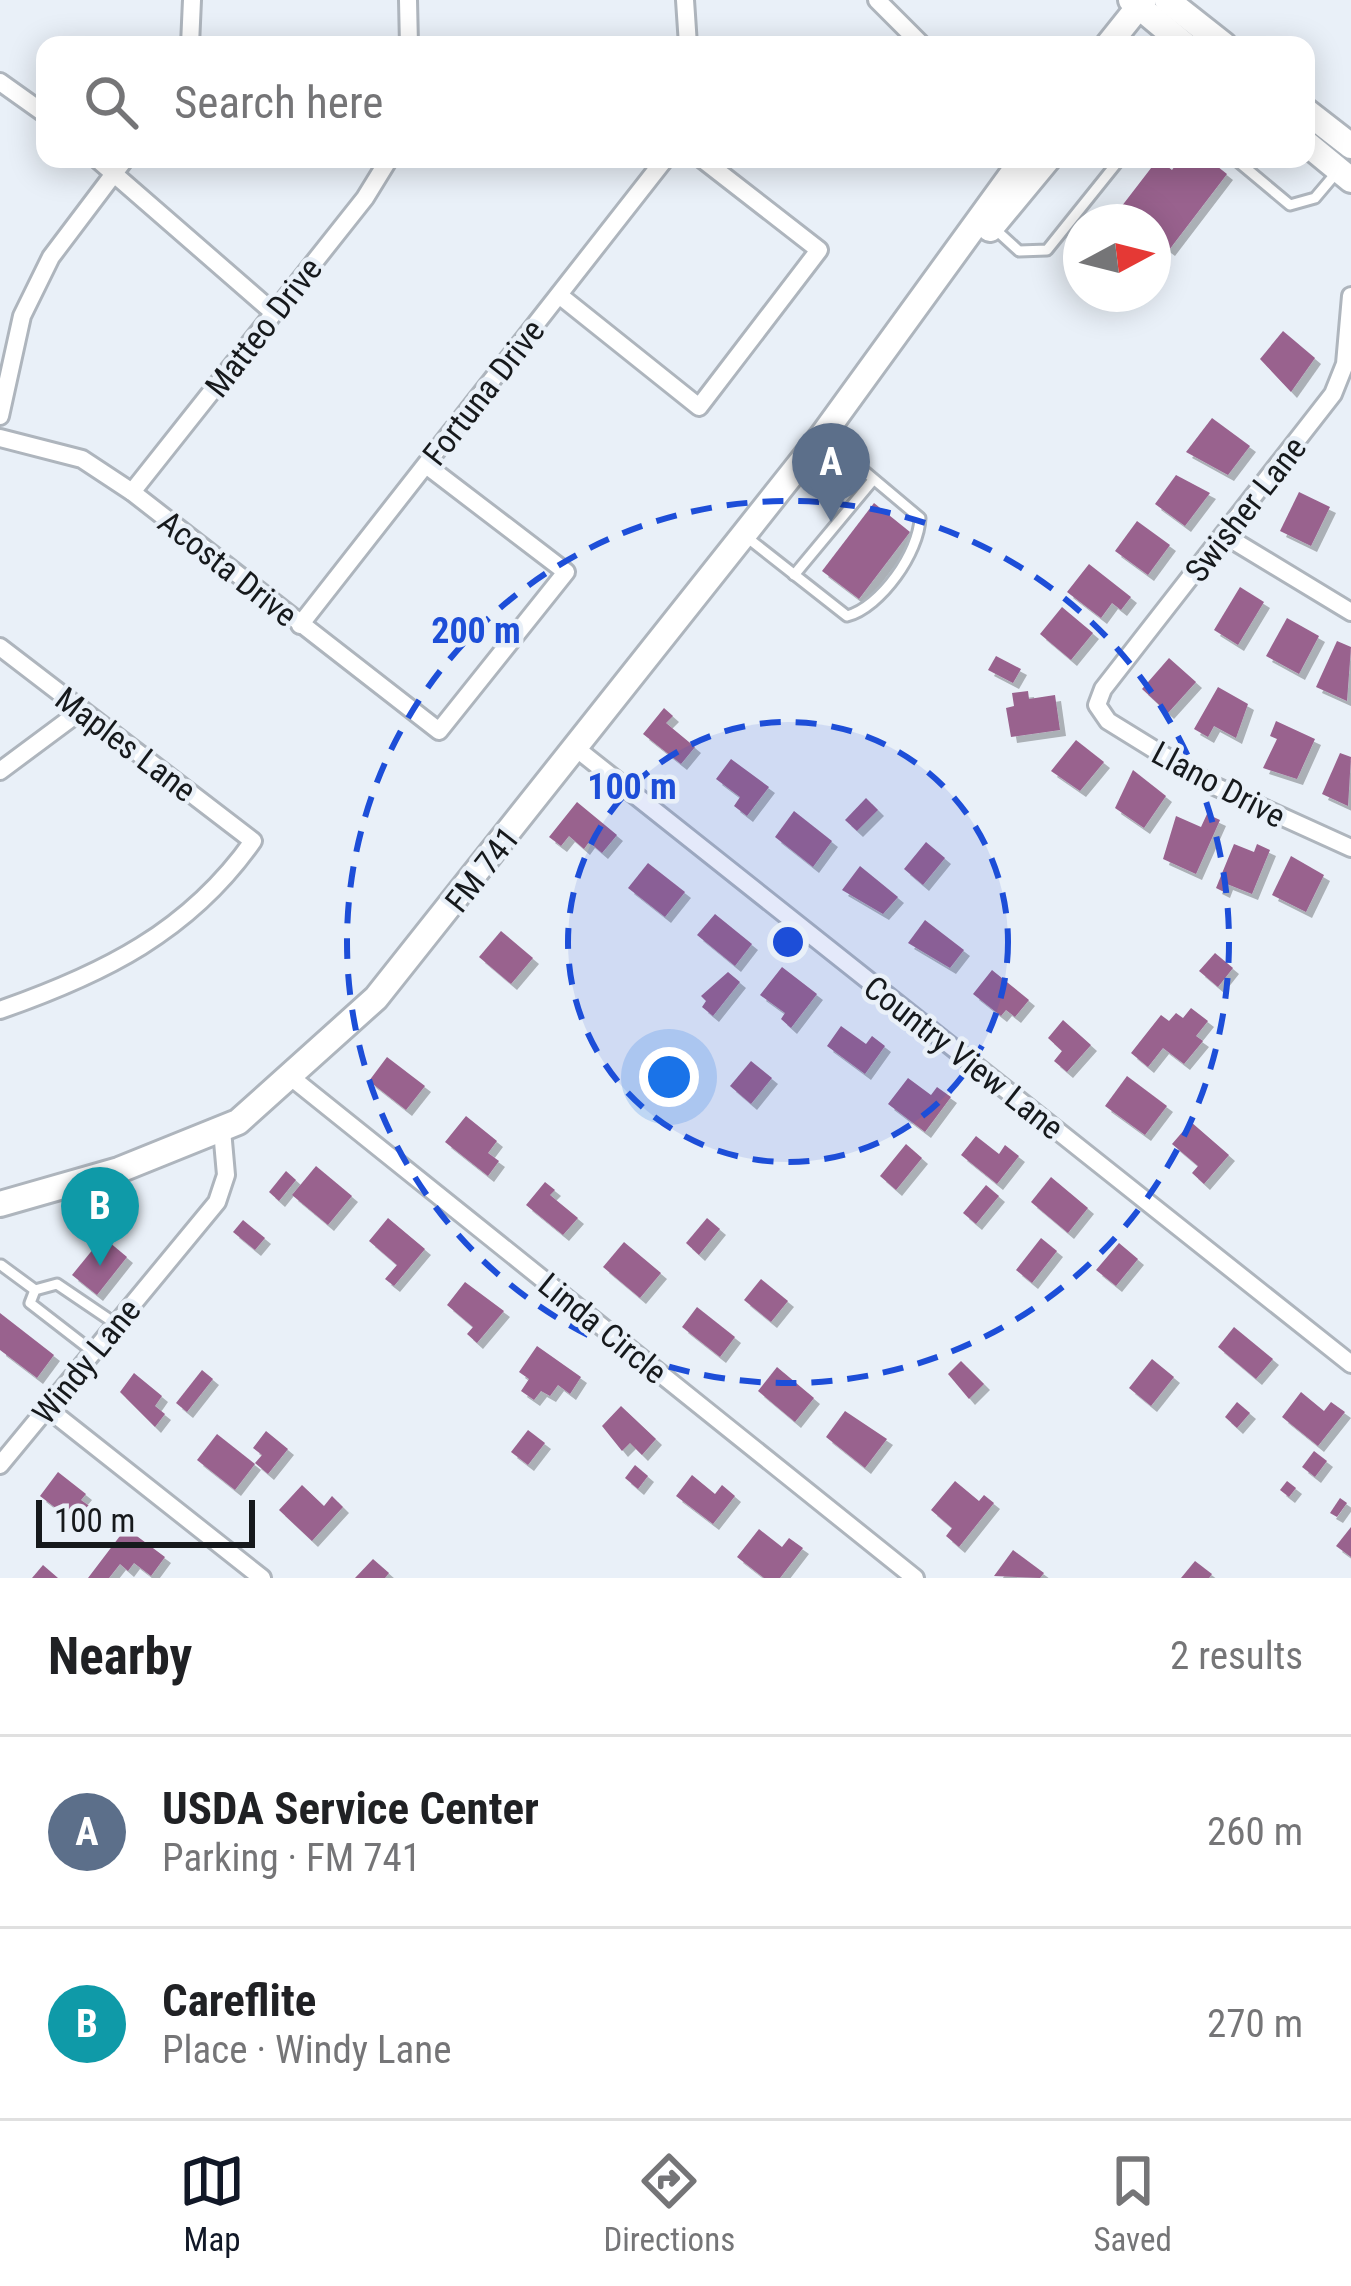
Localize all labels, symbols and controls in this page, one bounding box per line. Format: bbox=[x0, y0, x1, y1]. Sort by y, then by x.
search box bbox=[36, 36, 1315, 168]
icon: search bbox=[78, 69, 144, 135]
text: Search here bbox=[174, 76, 383, 129]
north arrow bbox=[1063, 204, 1171, 312]
street label: Matteo Drive bbox=[197, 250, 330, 405]
street label: Fortuna Drive bbox=[414, 312, 552, 473]
pin: A bbox=[792, 423, 870, 522]
street label: Swisher Lane bbox=[1177, 429, 1314, 590]
street label: Acosta Drive bbox=[151, 502, 305, 635]
text: 200 m bbox=[431, 610, 521, 652]
street label: Maples Lane bbox=[48, 679, 204, 810]
street label: Llano Drive bbox=[1146, 733, 1292, 836]
text: 100 m bbox=[587, 766, 677, 808]
street label: FM 741 bbox=[437, 819, 528, 920]
centre of rings bbox=[767, 921, 809, 963]
street label: Country View Lane bbox=[856, 967, 1071, 1147]
your location bbox=[639, 1047, 699, 1107]
pin: B bbox=[61, 1167, 139, 1266]
street label: Linda Circle bbox=[531, 1265, 675, 1392]
street label: Windy Lane bbox=[24, 1291, 149, 1432]
scale bar bbox=[36, 1494, 255, 1547]
text: 100 m bbox=[54, 1501, 135, 1540]
text: Nearby bbox=[48, 1627, 192, 1686]
text: 2 results bbox=[1170, 1633, 1303, 1679]
text: USDA Service Center bbox=[162, 1782, 539, 1835]
text: A bbox=[75, 1809, 99, 1855]
text: 260 m bbox=[1207, 1809, 1303, 1855]
text: Parking · FM 741 bbox=[162, 1835, 421, 1881]
text: Careflite bbox=[162, 1974, 316, 2027]
text: B bbox=[76, 2001, 98, 2047]
text: 270 m bbox=[1207, 2001, 1303, 2047]
text: Place · Windy Lane bbox=[162, 2027, 451, 2073]
tab: Map bbox=[179, 2148, 245, 2259]
tab: Directions bbox=[603, 2148, 735, 2259]
tab: Saved bbox=[1093, 2148, 1172, 2259]

